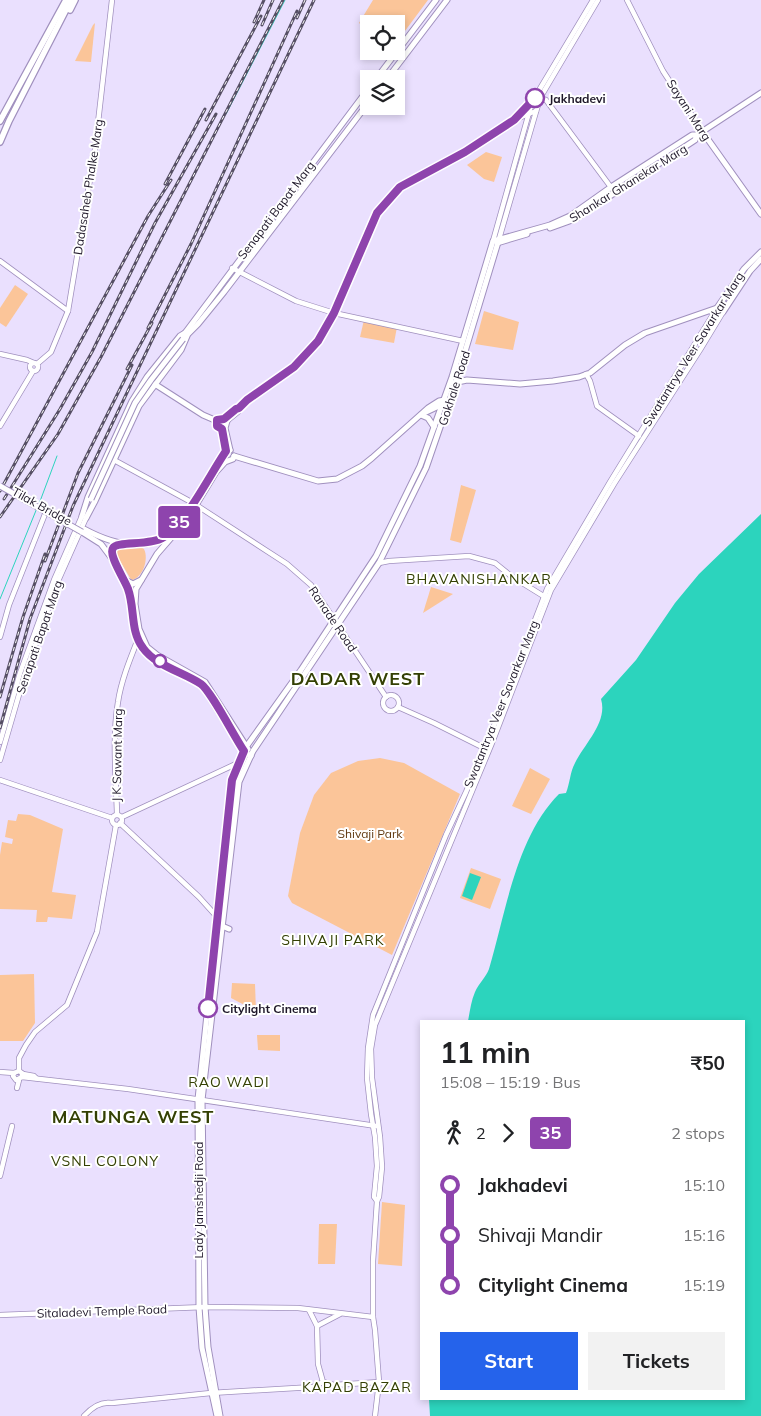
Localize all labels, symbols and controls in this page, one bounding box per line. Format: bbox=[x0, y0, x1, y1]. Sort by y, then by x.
map controls bbox=[360, 15, 405, 115]
button: locate bbox=[360, 15, 405, 60]
button: layers bbox=[360, 70, 405, 115]
street label: Sayani Marg bbox=[664, 77, 714, 143]
marker: Jakhadevi bbox=[525, 88, 545, 108]
place label: Jakhadevi bbox=[549, 91, 606, 106]
street label: Dadasaheb Phalke Marg bbox=[70, 118, 106, 256]
street label: Shankar Ghanekar Marg bbox=[566, 141, 690, 225]
street label: Senapati Bapat Marg bbox=[234, 158, 318, 262]
street label: Swatantrya Veer Savarkar Marg bbox=[639, 269, 747, 429]
street label: Gokhale Road bbox=[435, 349, 473, 427]
street label: Tilak Bridge bbox=[10, 483, 74, 529]
line badge: 35 bbox=[156, 506, 202, 538]
text: 35 bbox=[168, 510, 190, 533]
district label: BHAVANISHANKAR bbox=[406, 570, 552, 588]
street label: Senapati Bapat Marg bbox=[13, 578, 65, 696]
street label: Ranade Road bbox=[306, 583, 360, 655]
street label: Swatantrya Veer Savarkar Marg bbox=[460, 618, 542, 790]
unlabelled marker bbox=[153, 654, 167, 668]
district label: DADAR WEST bbox=[291, 667, 425, 690]
street label: J K Sawant Marg bbox=[109, 708, 125, 802]
park label: Shivaji Park bbox=[338, 826, 403, 841]
district label: SHIVAJI PARK bbox=[281, 931, 385, 949]
marker: Citylight Cinema bbox=[198, 998, 218, 1018]
place label: Citylight Cinema bbox=[222, 1001, 317, 1016]
text: 11 min bbox=[440, 1035, 531, 1070]
text: ₹50 bbox=[691, 1051, 725, 1075]
text: 15:08 – 15:19 · Bus bbox=[440, 1072, 581, 1092]
district label: RAO WADI bbox=[188, 1073, 270, 1091]
district label: MATUNGA WEST bbox=[52, 1105, 214, 1128]
icon: walk bbox=[440, 1119, 468, 1147]
icon: forward bbox=[494, 1119, 522, 1147]
text: 35 bbox=[540, 1121, 561, 1144]
text: 2 bbox=[476, 1123, 486, 1143]
text: 2 stops bbox=[671, 1123, 725, 1143]
street label: Lady Jamshedji Road bbox=[191, 1141, 206, 1259]
district label: VSNL COLONY bbox=[51, 1152, 159, 1170]
text: Jakhadevi bbox=[478, 1173, 568, 1197]
text: 15:10 bbox=[683, 1175, 725, 1195]
text: Shivaji Mandir bbox=[478, 1223, 602, 1247]
text: 15:16 bbox=[683, 1225, 725, 1245]
text: Citylight Cinema bbox=[478, 1273, 628, 1297]
text: 15:19 bbox=[683, 1275, 725, 1295]
street label: Sitaladevi Temple Road bbox=[37, 1301, 167, 1321]
button: Start bbox=[440, 1332, 578, 1390]
button: Tickets bbox=[588, 1332, 725, 1390]
district label: KAPAD BAZAR bbox=[302, 1378, 412, 1396]

